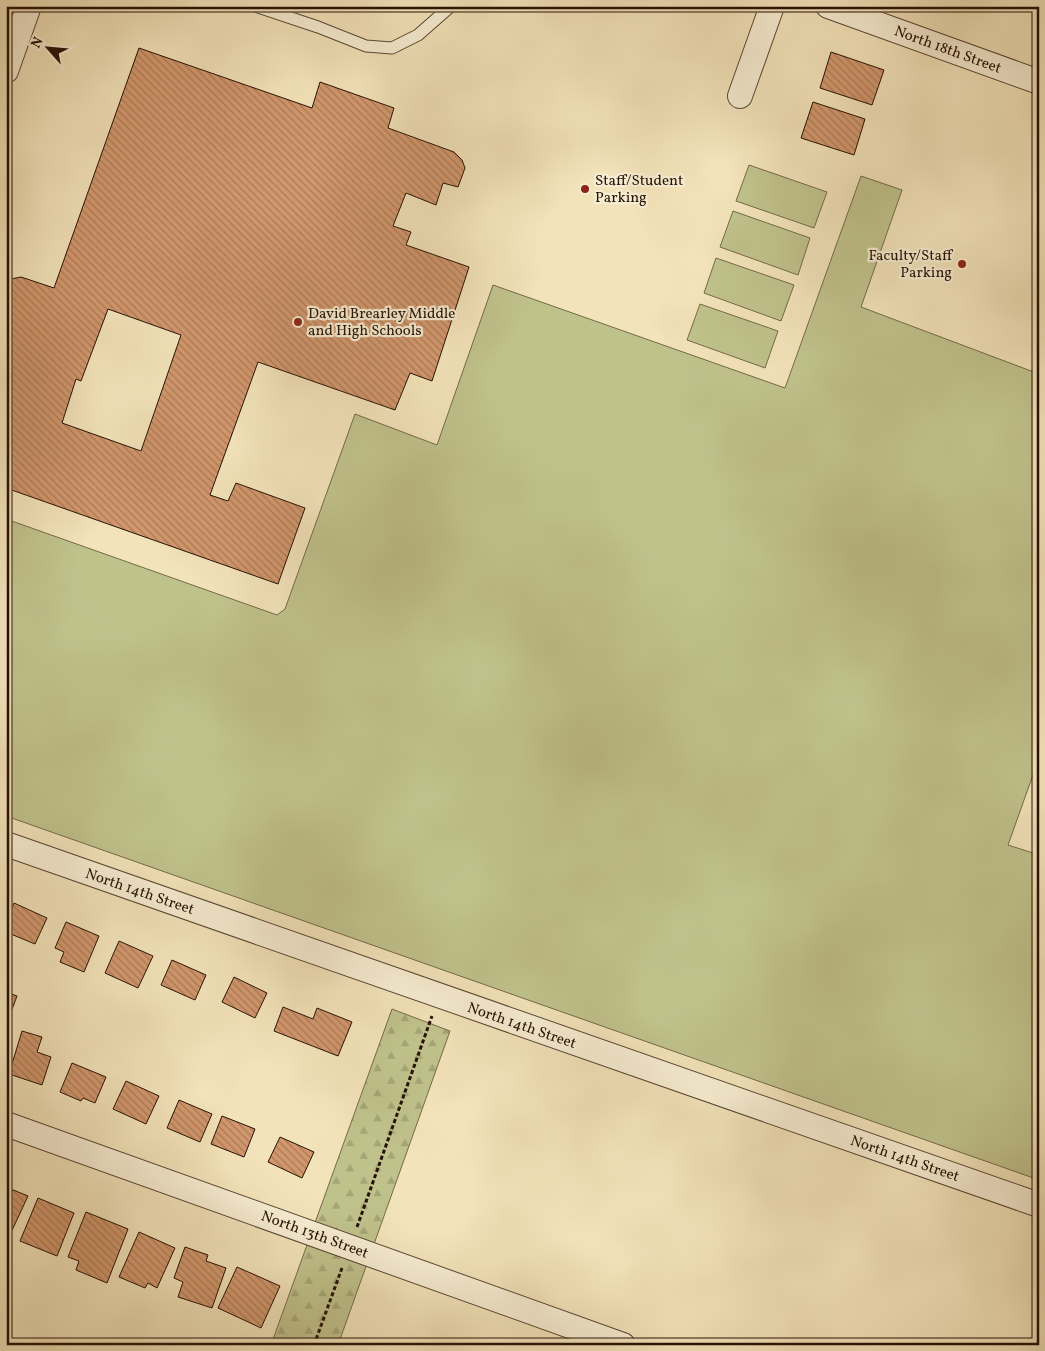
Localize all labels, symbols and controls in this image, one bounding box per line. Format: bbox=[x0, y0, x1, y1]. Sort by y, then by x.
street label: North 18th Street bbox=[891, 21, 1004, 80]
north arrow bbox=[22, 22, 72, 72]
text: N bbox=[27, 34, 49, 52]
place label: Staff/Student Parking bbox=[595, 171, 683, 209]
marker: Staff/Student Parking bbox=[579, 183, 591, 195]
place label: Faculty/Staff Parking bbox=[868, 246, 954, 284]
marker: Faculty/Staff Parking bbox=[956, 258, 968, 270]
place label: David Brearley Middle and High Schools bbox=[308, 304, 455, 342]
marker: David Brearley Middle and High Schools bbox=[292, 316, 304, 328]
street label: North 14th Street bbox=[82, 864, 197, 921]
street label: North 14th Street bbox=[464, 998, 579, 1055]
street label: North 14th Street bbox=[847, 1131, 962, 1188]
street label: North 13th Street bbox=[258, 1206, 371, 1265]

